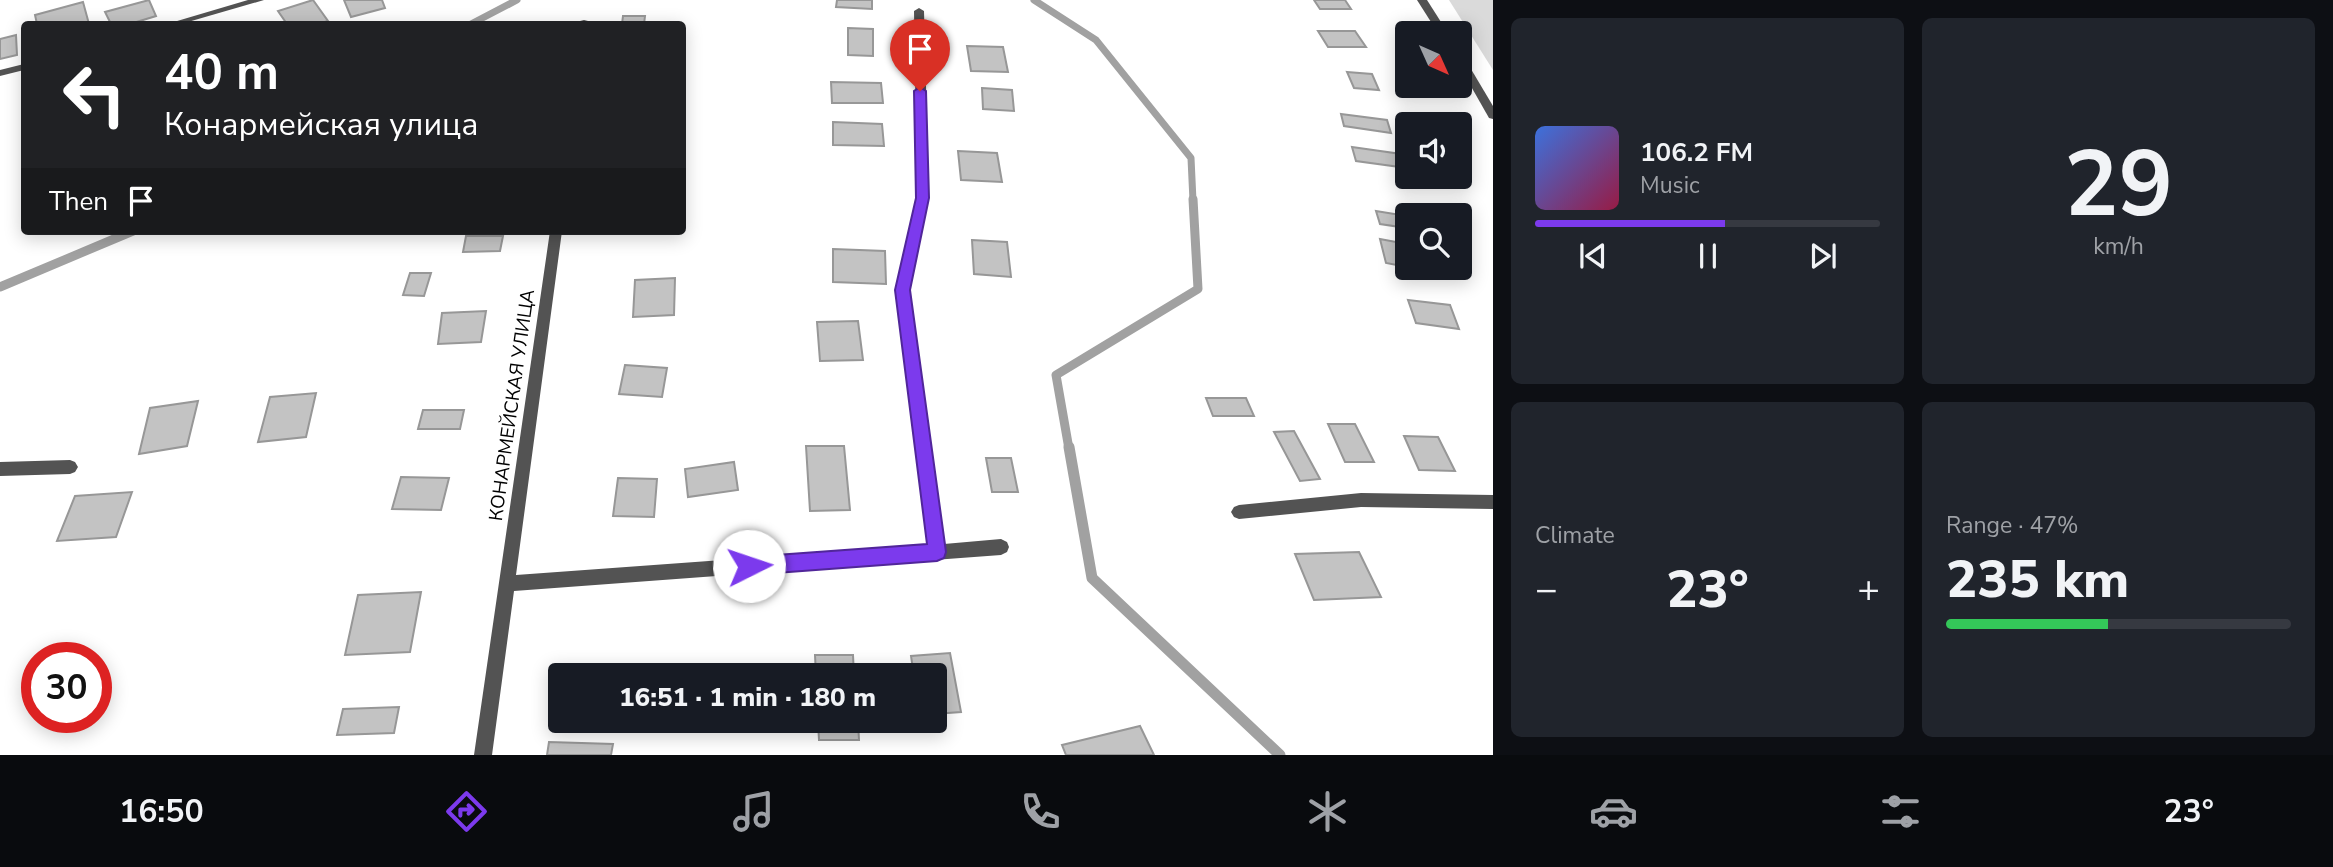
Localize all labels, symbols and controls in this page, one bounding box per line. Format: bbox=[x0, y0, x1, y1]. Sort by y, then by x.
pin bbox=[890, 19, 950, 91]
north arrow bbox=[1395, 21, 1472, 98]
map controls bbox=[1395, 21, 1472, 280]
icon: arrive bbox=[901, 30, 939, 68]
text: 40 m bbox=[164, 39, 279, 106]
icon: left bbox=[49, 49, 140, 140]
text: Конармейская улица bbox=[164, 103, 478, 146]
button: sound bbox=[1395, 112, 1472, 189]
text: 29 bbox=[2064, 123, 2173, 247]
text: 106.2 FM bbox=[1640, 135, 1753, 170]
text: Music bbox=[1640, 170, 1700, 201]
icon: arrive bbox=[122, 182, 160, 220]
text: Then bbox=[49, 184, 108, 219]
button: search bbox=[1395, 203, 1472, 280]
text: km/h bbox=[2093, 231, 2144, 262]
icon: previous bbox=[1574, 237, 1612, 275]
icon: pause bbox=[1689, 237, 1727, 275]
icon: next bbox=[1804, 237, 1842, 275]
street label: КОНАРМЕЙСКАЯ УЛИЦА bbox=[483, 287, 541, 523]
text: Range · 47% bbox=[1946, 510, 2078, 541]
text: Climate bbox=[1535, 520, 1615, 551]
position arrow bbox=[712, 529, 786, 603]
text: 235 km bbox=[1946, 544, 2129, 615]
text: 23° bbox=[1666, 554, 1749, 625]
text: − bbox=[1535, 564, 1558, 615]
text: + bbox=[1857, 564, 1880, 615]
speed limit sign: 30 bbox=[21, 642, 112, 733]
text: 16:51 · 1 min · 180 m bbox=[619, 680, 876, 715]
icon: directions bbox=[442, 787, 491, 836]
icon: music bbox=[729, 787, 778, 836]
icon: phone bbox=[1016, 787, 1065, 836]
icon: climate bbox=[1303, 787, 1352, 836]
icon: car bbox=[1589, 787, 1638, 836]
icon: filters bbox=[1876, 787, 1925, 836]
text: 16:50 bbox=[119, 790, 204, 833]
text: 23° bbox=[2163, 790, 2214, 833]

